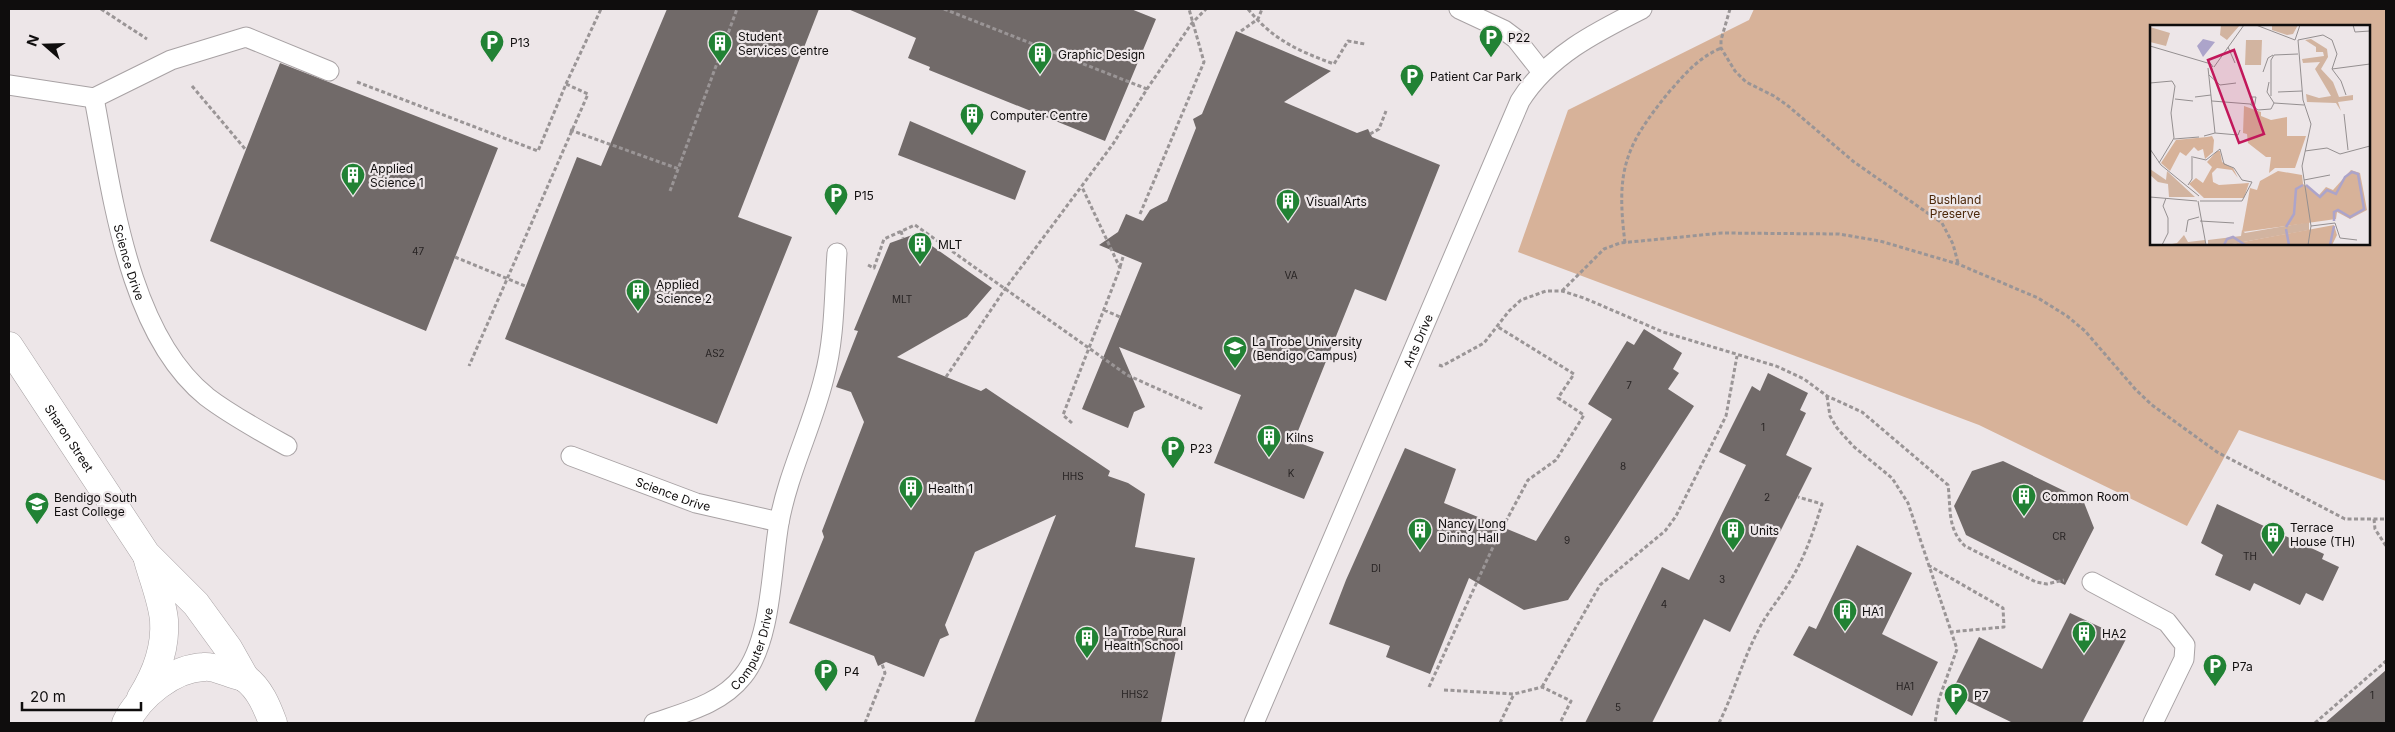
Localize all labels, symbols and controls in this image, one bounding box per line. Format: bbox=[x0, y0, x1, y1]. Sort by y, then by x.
north arrow bbox=[20, 20, 70, 70]
parking icon: P22 bbox=[1478, 24, 1504, 58]
inset map bbox=[2150, 25, 2370, 245]
parking icon: P13 bbox=[479, 29, 505, 63]
place label: Student Services Centre bbox=[738, 29, 829, 58]
building icon: Student Services Centre bbox=[707, 30, 733, 64]
place label: P22 bbox=[1508, 30, 1530, 45]
text: N bbox=[23, 32, 42, 48]
place label: P13 bbox=[510, 35, 530, 50]
building icon: Graphic Design bbox=[1027, 41, 1053, 75]
place label: Graphic Design bbox=[1058, 47, 1145, 62]
parking icon: Patient Car Park bbox=[1399, 63, 1425, 97]
place label: Patient Car Park bbox=[1430, 69, 1522, 84]
building icon: Computer Centre bbox=[959, 102, 985, 136]
place label: Computer Centre bbox=[990, 108, 1088, 123]
place label: Applied Science 1 bbox=[370, 161, 424, 190]
building icon: Applied Science 1 bbox=[340, 162, 366, 196]
parking icon: P15 bbox=[823, 182, 849, 216]
place label: P15 bbox=[854, 188, 874, 203]
building icon: Visual Arts bbox=[1275, 188, 1301, 222]
park label: Bushland Preserve bbox=[1929, 192, 1981, 221]
place label: Visual Arts bbox=[1306, 194, 1367, 209]
street label: Science Drive bbox=[111, 223, 148, 302]
building icon: MLT bbox=[907, 231, 933, 265]
place label: MLT bbox=[938, 237, 962, 252]
house number: 47 bbox=[412, 245, 424, 257]
house number: VA bbox=[1284, 269, 1298, 281]
place label: Applied Science 2 bbox=[656, 277, 712, 306]
building icon: Applied Science 2 bbox=[625, 278, 651, 312]
house number: MLT bbox=[892, 293, 912, 305]
street label: Arts Drive bbox=[1400, 312, 1436, 369]
place label: La Trobe University (Bendigo Campus) bbox=[1252, 334, 1363, 363]
school or university icon: La Trobe University (Bendigo Campus) bbox=[1222, 335, 1248, 369]
house number: AS2 bbox=[705, 347, 725, 359]
house number: 7 bbox=[1626, 379, 1632, 391]
street label: Sharon Street bbox=[42, 401, 97, 474]
house number: 1 bbox=[1761, 421, 1765, 433]
building icon: Kilns bbox=[1256, 424, 1282, 458]
place label: Kilns bbox=[1286, 430, 1314, 445]
parking icon: P23 bbox=[1160, 435, 1186, 469]
place label: P23 bbox=[1190, 441, 1212, 456]
house number: 8 bbox=[1620, 460, 1626, 472]
house number: K bbox=[1288, 467, 1295, 479]
house number: HHS bbox=[1062, 470, 1084, 482]
street label: Science Drive bbox=[634, 474, 712, 514]
building icon: Health 1 bbox=[898, 475, 924, 509]
place label: Health 1 bbox=[928, 481, 973, 496]
building icon: Common Room bbox=[2011, 483, 2037, 517]
place label: Common Room bbox=[2042, 489, 2129, 504]
place label: Bendigo South East College bbox=[54, 490, 137, 519]
school or university icon: Bendigo South East College bbox=[24, 491, 50, 525]
house number: 2 bbox=[1764, 491, 1770, 503]
place label: Nancy Long Dining Hall bbox=[1438, 516, 1506, 545]
building icon: Nancy Long Dining Hall bbox=[1407, 517, 1433, 551]
building icon: Units bbox=[1720, 517, 1746, 551]
place label: Terrace House (TH) bbox=[2290, 520, 2355, 549]
building icon: Terrace House (TH) bbox=[2260, 521, 2286, 555]
place label: Units bbox=[1750, 523, 1779, 538]
house number: CR bbox=[2052, 530, 2066, 542]
house number: 9 bbox=[1564, 534, 1570, 546]
house number: TH bbox=[2243, 550, 2257, 562]
house number: DI bbox=[1371, 562, 1381, 574]
house number: 3 bbox=[1719, 573, 1725, 585]
house number: 4 bbox=[1661, 598, 1667, 610]
building icon: HA1 bbox=[1832, 598, 1858, 632]
place label: HA1 bbox=[1862, 604, 1884, 619]
street label: Computer Drive bbox=[727, 606, 775, 693]
building icon: HA2 bbox=[2071, 620, 2097, 654]
place label: La Trobe Rural Health School bbox=[1104, 624, 1186, 653]
building icon: La Trobe Rural Health School bbox=[1074, 625, 1100, 659]
place label: HA2 bbox=[2102, 626, 2127, 641]
parking icon: P7a bbox=[2202, 653, 2228, 687]
parking icon: P4 bbox=[813, 658, 839, 692]
place label: P7a bbox=[2232, 659, 2253, 674]
place label: P4 bbox=[844, 664, 860, 679]
scale bar bbox=[22, 680, 141, 712]
house number: HA1 bbox=[1896, 680, 1914, 692]
parking icon: P7 bbox=[1943, 682, 1969, 716]
text: 20 m bbox=[30, 687, 66, 706]
house number: HHS2 bbox=[1121, 688, 1149, 700]
place label: P7 bbox=[1974, 688, 1989, 703]
house number: 1 bbox=[2370, 689, 2374, 701]
house number: 5 bbox=[1615, 701, 1621, 713]

